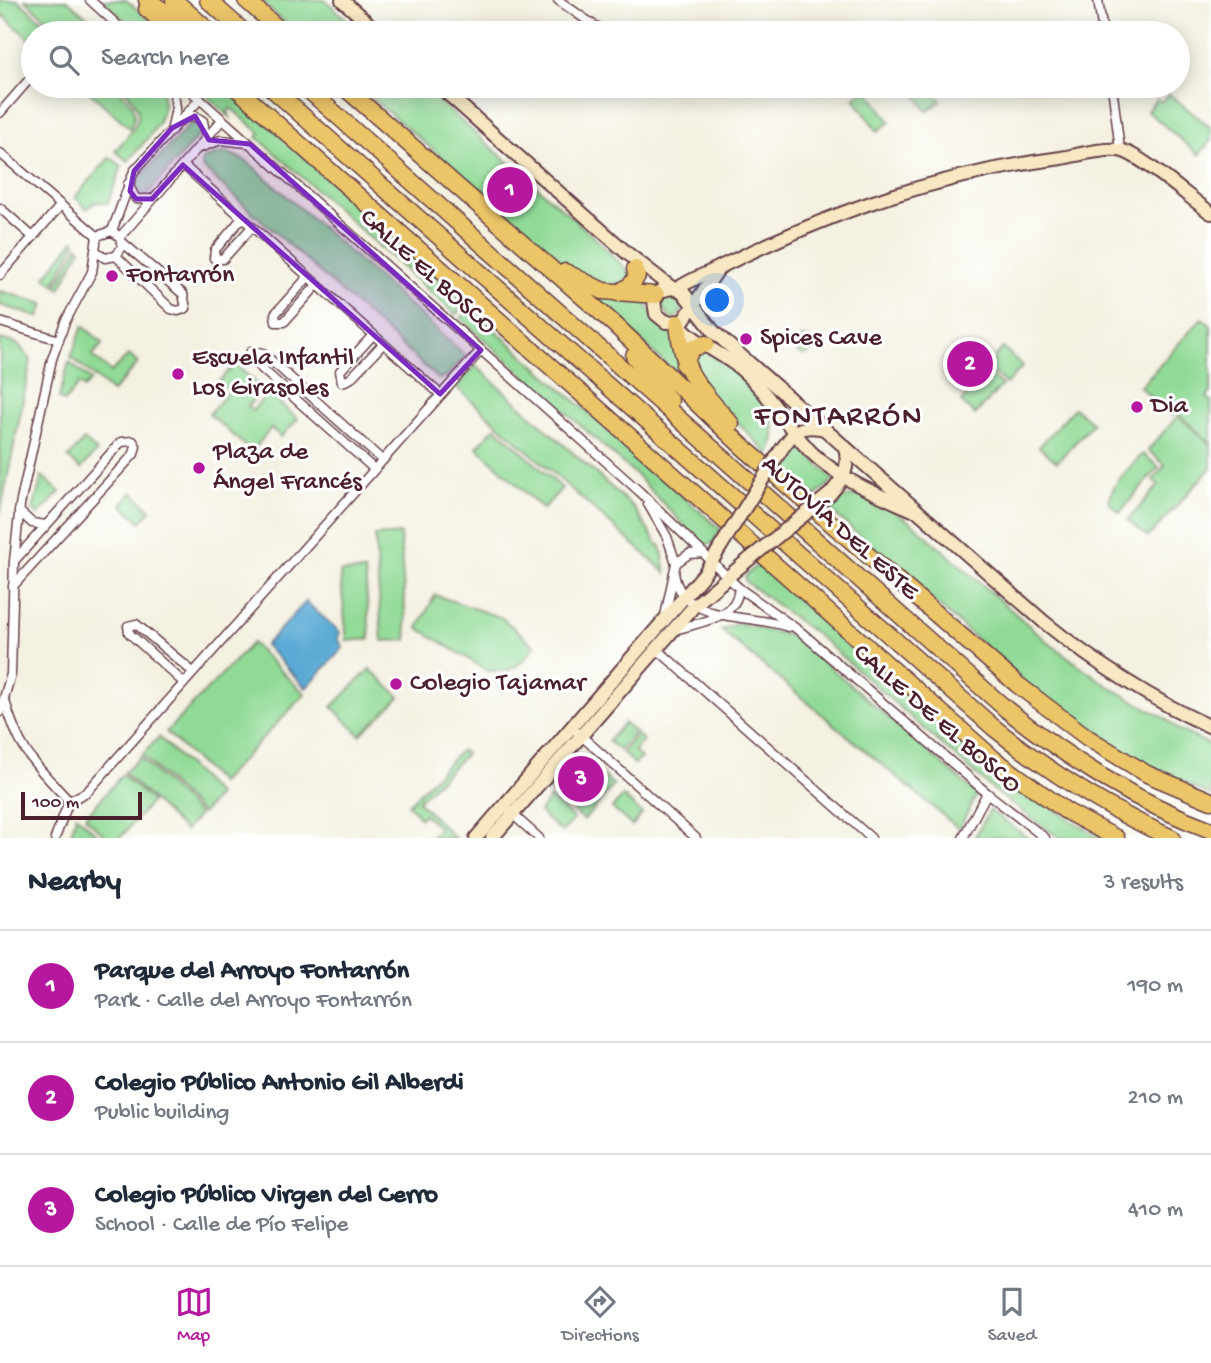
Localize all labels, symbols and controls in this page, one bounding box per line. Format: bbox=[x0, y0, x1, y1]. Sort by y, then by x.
search box bbox=[21, 21, 1190, 98]
icon: search bbox=[45, 41, 83, 79]
text: Search here bbox=[101, 44, 229, 75]
pin: 1 bbox=[487, 164, 533, 216]
street label: CALLE EL BOSCO bbox=[352, 203, 502, 343]
place label: Fontarrón bbox=[125, 261, 235, 292]
marker: Fontarrón bbox=[104, 268, 120, 284]
your location bbox=[700, 283, 734, 317]
place label: Spices Cave bbox=[760, 324, 882, 355]
marker: Spices Cave bbox=[738, 331, 754, 347]
pin: 2 bbox=[947, 338, 993, 390]
place label: Escuela Infantil Los Girasoles bbox=[192, 344, 354, 405]
marker: Escuela Infantil Los Girasoles bbox=[170, 366, 186, 382]
place label: Dia bbox=[1149, 392, 1190, 423]
marker: Dia bbox=[1129, 399, 1145, 415]
district label: FONTARRÓN bbox=[753, 401, 924, 436]
place label: Plaza de Ángel Francés bbox=[212, 438, 363, 499]
street label: AUTOVÍA DEL ESTE bbox=[754, 450, 925, 608]
marker: Plaza de Ángel Francés bbox=[191, 460, 207, 476]
street label: CALLE DE EL BOSCO bbox=[846, 639, 1027, 802]
place label: Colegio Tajamar bbox=[410, 669, 588, 700]
marker: Colegio Tajamar bbox=[388, 676, 404, 692]
pin: 3 bbox=[558, 753, 604, 805]
scale bar bbox=[21, 789, 142, 821]
text: 100 m bbox=[32, 792, 79, 815]
text: Nearby bbox=[28, 866, 121, 901]
text: 3 results bbox=[1103, 870, 1183, 897]
text: Parque del Arroyo Fontarrón bbox=[95, 957, 409, 988]
text: 1 bbox=[46, 973, 56, 1000]
text: 190 m bbox=[1127, 973, 1183, 1000]
text: Park · Calle del Arroyo Fontarrón bbox=[95, 988, 412, 1015]
text: Colegio Público Antonio Gil Alberdi bbox=[95, 1069, 464, 1100]
text: 2 bbox=[45, 1085, 57, 1112]
text: 210 m bbox=[1128, 1085, 1183, 1112]
text: Public building bbox=[95, 1100, 229, 1127]
text: Colegio Público Virgen del Cerro bbox=[95, 1181, 438, 1212]
text: 3 bbox=[45, 1197, 57, 1224]
text: 410 m bbox=[1128, 1197, 1183, 1224]
text: School · Calle de Pío Felipe bbox=[95, 1212, 348, 1239]
tab: Map bbox=[175, 1283, 213, 1348]
tab: Directions bbox=[562, 1283, 639, 1348]
tab: Saved bbox=[988, 1283, 1036, 1348]

